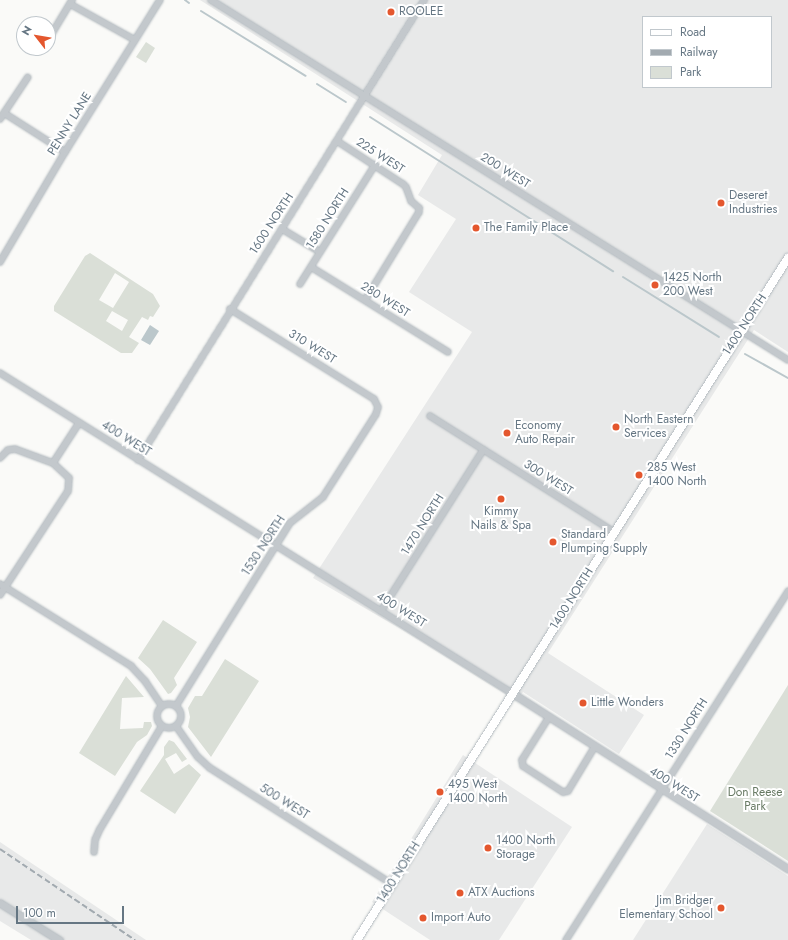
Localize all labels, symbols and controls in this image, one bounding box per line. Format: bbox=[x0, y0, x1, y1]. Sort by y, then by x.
place label: ROOLEE bbox=[399, 5, 443, 19]
marker: ROOLEE bbox=[386, 7, 396, 17]
north arrow bbox=[16, 16, 56, 56]
legend bbox=[642, 16, 772, 88]
text: N bbox=[17, 22, 36, 38]
text: Road bbox=[680, 23, 706, 41]
text: Railway bbox=[680, 43, 718, 61]
text: Park bbox=[680, 63, 701, 81]
street label: PENNY LANE bbox=[45, 90, 95, 158]
street label: 225 WEST bbox=[353, 135, 407, 177]
street label: 200 WEST bbox=[478, 150, 532, 192]
street label: 1580 NORTH bbox=[304, 186, 352, 252]
place label: Deseret Industries bbox=[729, 189, 777, 217]
street label: 1600 NORTH bbox=[247, 191, 297, 257]
marker: Deseret Industries bbox=[716, 198, 726, 208]
place label: The Family Place bbox=[484, 221, 568, 235]
marker: The Family Place bbox=[471, 223, 481, 233]
place label: 1425 North 200 West bbox=[663, 271, 722, 299]
street label: 280 WEST bbox=[358, 279, 412, 321]
marker: 1425 North 200 West bbox=[650, 280, 660, 290]
street label: 1400 NORTH bbox=[720, 292, 770, 358]
street label: 310 WEST bbox=[286, 327, 338, 367]
place label: North Eastern Services bbox=[624, 413, 693, 441]
street label: 400 WEST bbox=[99, 418, 153, 460]
place label: Economy Auto Repair bbox=[515, 419, 575, 447]
marker: North Eastern Services bbox=[611, 422, 621, 432]
marker: Economy Auto Repair bbox=[502, 428, 512, 438]
street label: 300 WEST bbox=[521, 457, 575, 499]
place label: 285 West 1400 North bbox=[647, 461, 707, 489]
marker: 285 West 1400 North bbox=[634, 470, 644, 480]
street label: 1470 NORTH bbox=[399, 492, 447, 558]
marker: Kimmy Nails & Spa bbox=[496, 494, 506, 504]
place label: Kimmy Nails & Spa bbox=[471, 505, 531, 533]
street label: 1530 NORTH bbox=[239, 513, 289, 579]
place label: Standard Plumping Supply bbox=[561, 528, 647, 556]
marker: Standard Plumping Supply bbox=[548, 537, 558, 547]
street label: 1400 NORTH bbox=[547, 565, 597, 633]
street label: 400 WEST bbox=[374, 589, 428, 631]
place label: Little Wonders bbox=[591, 696, 664, 710]
street label: 1330 NORTH bbox=[663, 696, 711, 762]
marker: Little Wonders bbox=[578, 698, 588, 708]
street label: 400 WEST bbox=[647, 764, 701, 806]
place label: 495 West 1400 North bbox=[448, 778, 508, 806]
street label: 500 WEST bbox=[257, 781, 311, 823]
park label: Don Reese Park bbox=[728, 786, 782, 814]
marker: 495 West 1400 North bbox=[435, 787, 445, 797]
place label: 1400 North Storage bbox=[496, 834, 556, 862]
street label: 1400 NORTH bbox=[374, 839, 424, 907]
marker: 1400 North Storage bbox=[483, 843, 493, 853]
place label: ATX Auctions bbox=[468, 886, 535, 900]
marker: ATX Auctions bbox=[455, 888, 465, 898]
place label: Jim Bridger Elementary School bbox=[619, 894, 713, 922]
scale bar bbox=[18, 898, 126, 924]
marker: Jim Bridger Elementary School bbox=[716, 903, 726, 913]
text: 100 m bbox=[23, 904, 56, 922]
place label: Import Auto bbox=[431, 911, 491, 925]
marker: Import Auto bbox=[418, 913, 428, 923]

